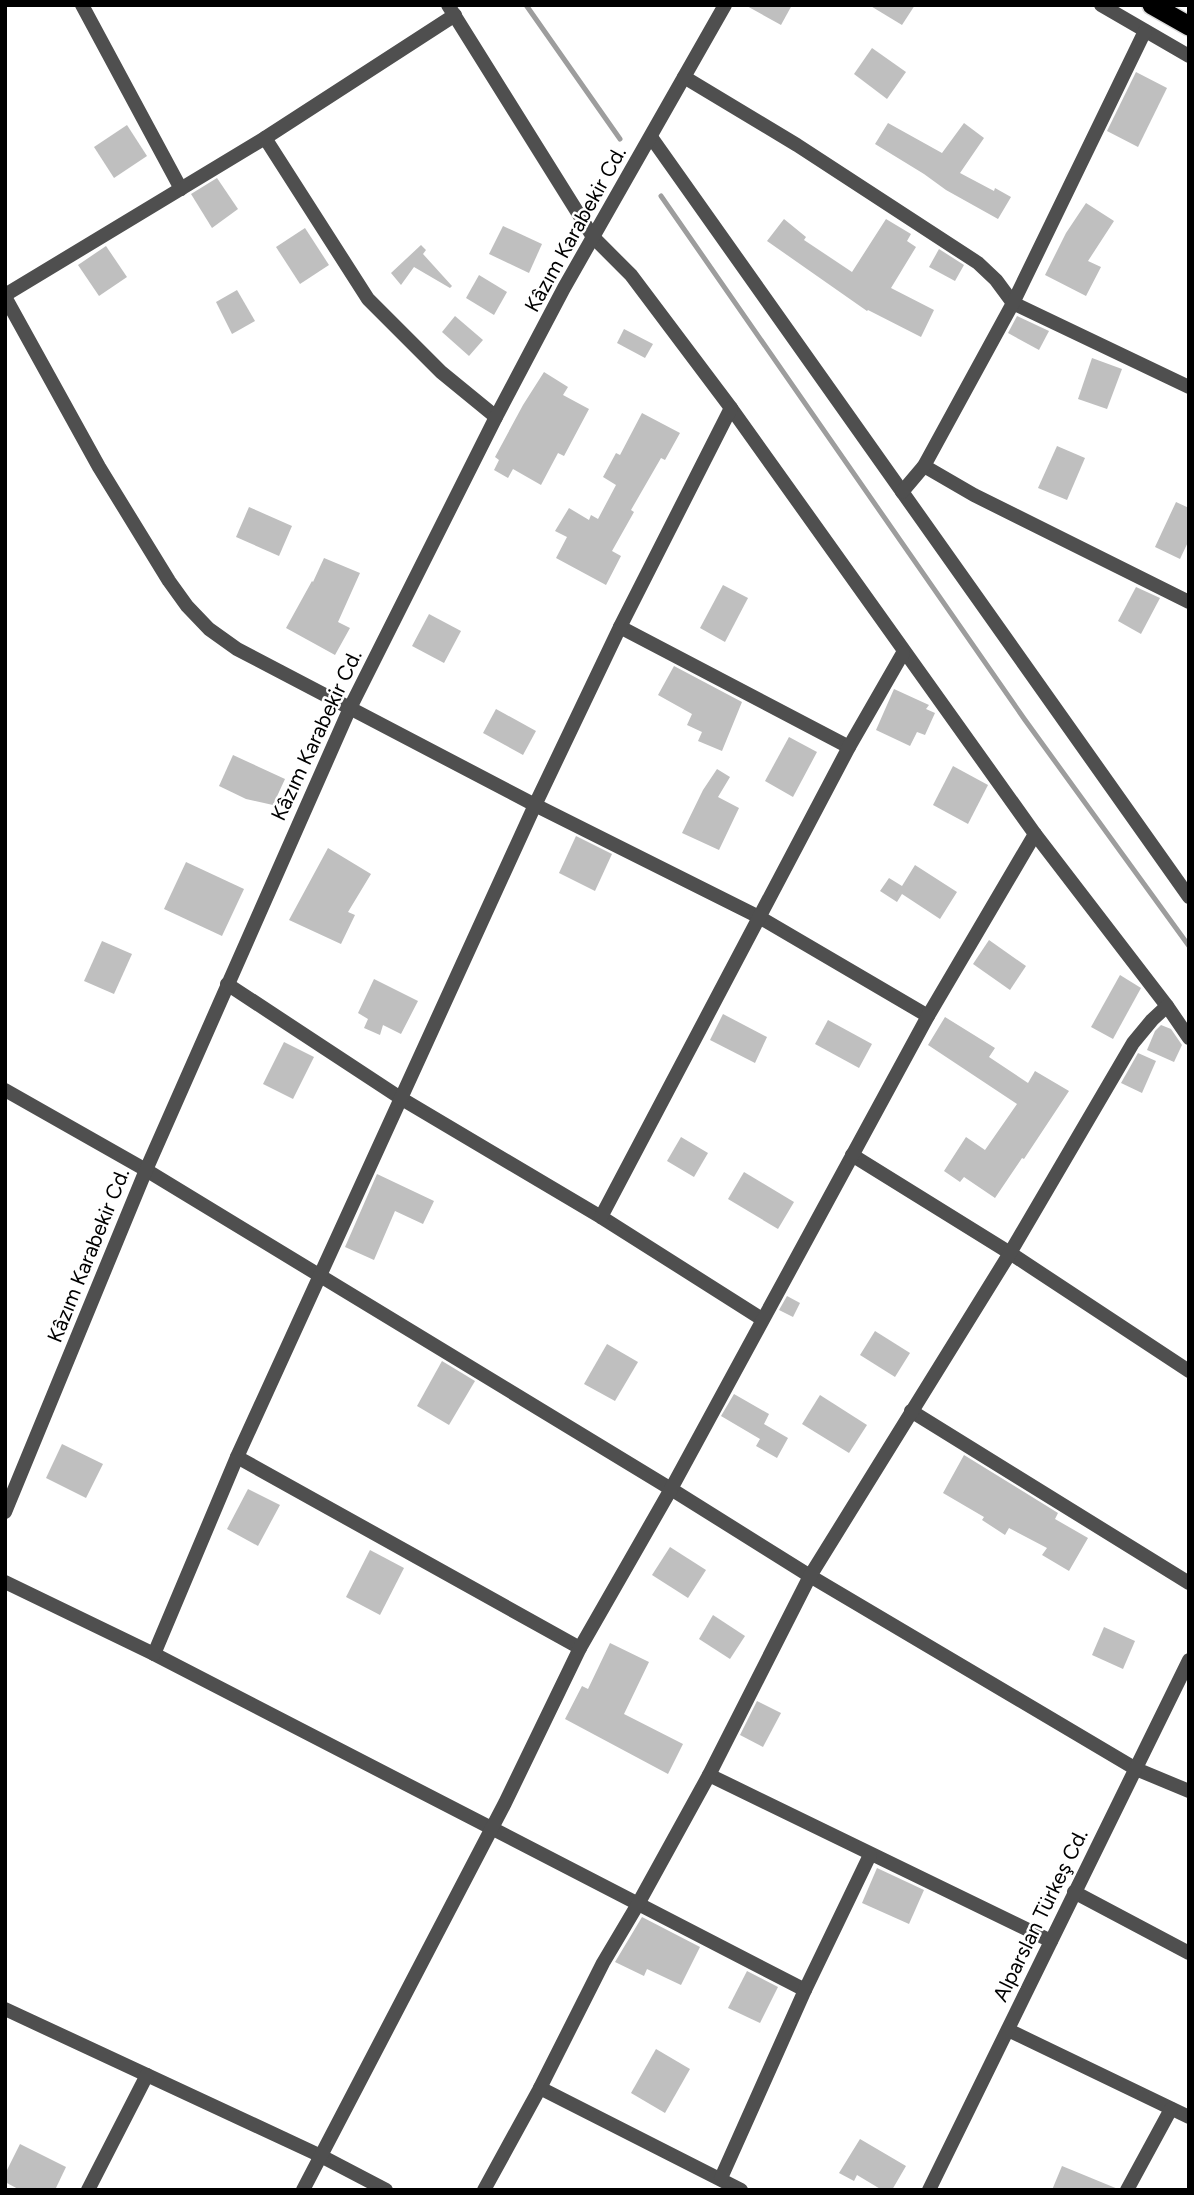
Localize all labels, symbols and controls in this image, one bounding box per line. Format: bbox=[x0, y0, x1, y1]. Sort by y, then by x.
street label: Kâzım Karabekir Cd. bbox=[519, 142, 631, 316]
street label: Kâzım Karabekir Cd. bbox=[265, 646, 367, 824]
street label: Kâzım Karabekir Cd. bbox=[42, 1164, 134, 1346]
street label: Alparslan Türkeş Cd. bbox=[987, 1825, 1093, 2005]

